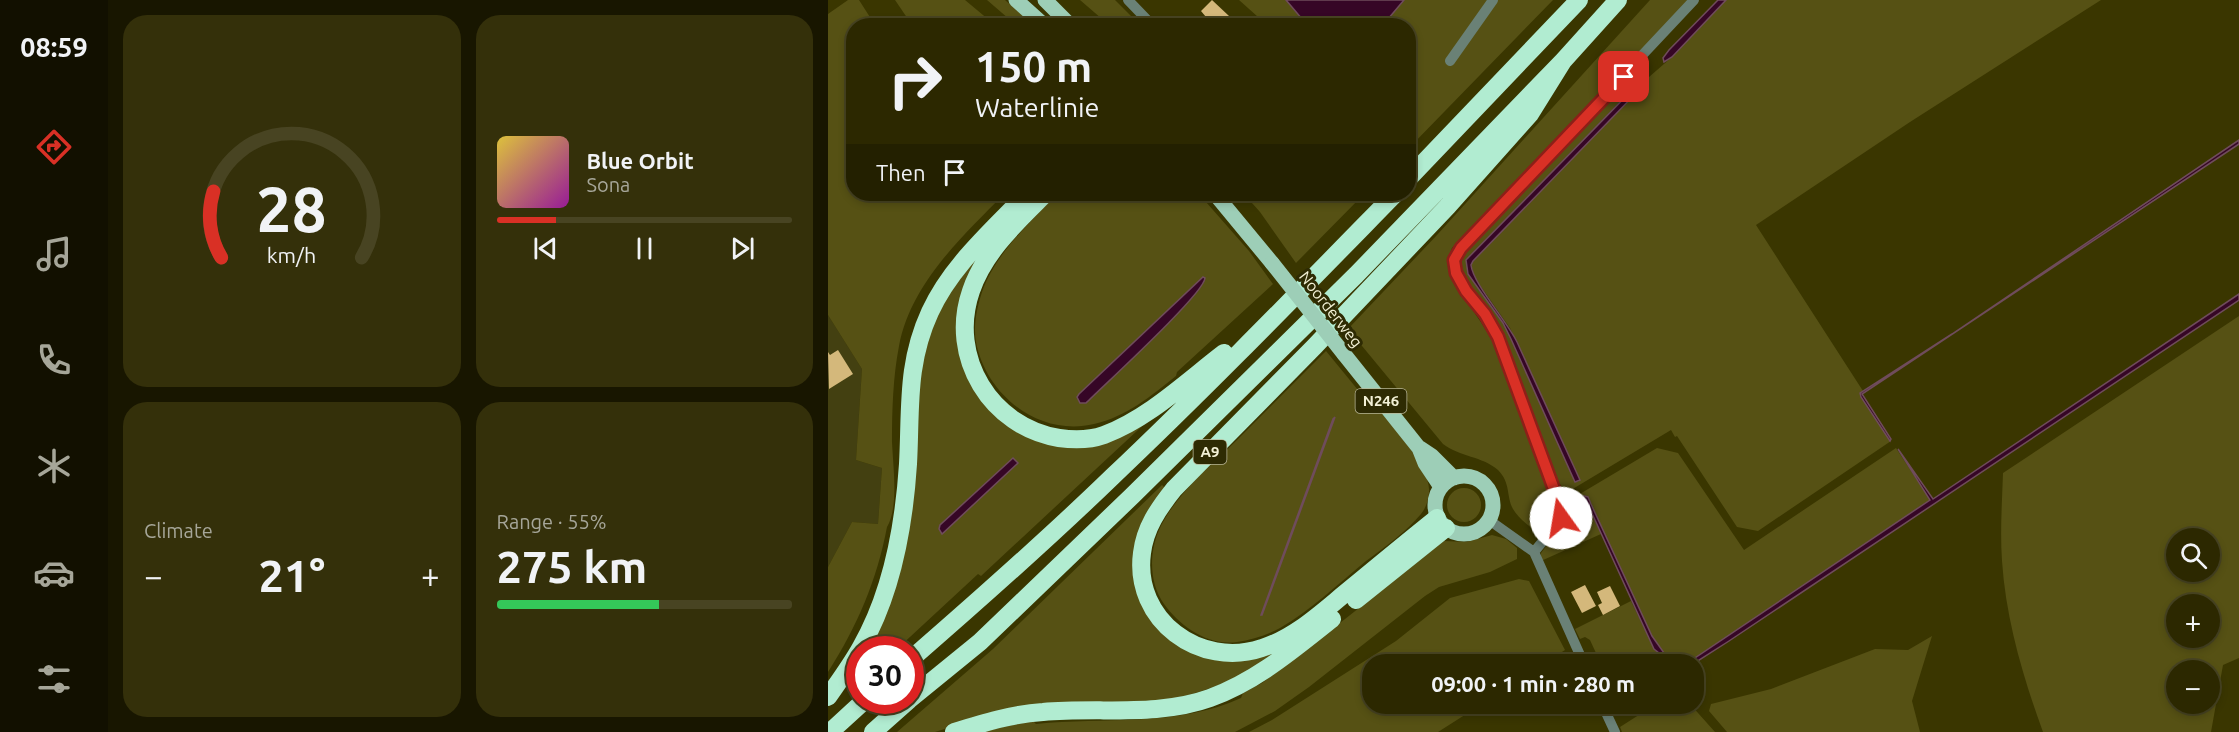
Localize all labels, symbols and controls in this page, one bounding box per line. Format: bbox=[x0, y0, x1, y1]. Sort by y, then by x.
text: 08:59 bbox=[20, 32, 88, 62]
icon: right bbox=[876, 42, 954, 120]
text: 150 m bbox=[975, 43, 1092, 90]
pin bbox=[1598, 51, 1649, 102]
icon: arrive bbox=[1607, 60, 1640, 93]
text: Waterlinie bbox=[975, 92, 1100, 122]
icon: directions bbox=[33, 126, 75, 168]
text: Blue Orbit bbox=[587, 148, 694, 173]
icon: arrive bbox=[938, 156, 971, 189]
text: Then bbox=[876, 160, 926, 185]
text: Sona bbox=[587, 173, 630, 196]
text: 28 bbox=[257, 174, 327, 244]
icon: previous bbox=[529, 232, 562, 265]
icon: pause bbox=[628, 232, 661, 265]
icon: next bbox=[726, 232, 759, 265]
icon: music bbox=[33, 233, 75, 275]
text: km/h bbox=[267, 243, 316, 267]
street label: Noorderweg bbox=[1296, 268, 1366, 350]
icon: phone bbox=[33, 339, 75, 381]
road number: N246 bbox=[1356, 389, 1406, 413]
road number: A9 bbox=[1194, 440, 1226, 464]
icon: climate bbox=[33, 445, 75, 487]
position arrow bbox=[1529, 486, 1593, 550]
text: Range · 55% bbox=[497, 510, 607, 533]
text: Climate bbox=[144, 519, 213, 542]
map controls bbox=[2166, 528, 2220, 714]
button: search bbox=[2166, 528, 2220, 582]
text: 275 km bbox=[497, 541, 647, 592]
text: 21° bbox=[258, 550, 325, 601]
icon: car bbox=[33, 552, 75, 594]
text: − bbox=[144, 557, 163, 594]
text: + bbox=[421, 557, 440, 594]
button: + bbox=[2166, 594, 2220, 648]
speed limit sign: 30 bbox=[846, 636, 924, 714]
icon: filters bbox=[33, 658, 75, 700]
button: − bbox=[2166, 660, 2220, 714]
text: 09:00 · 1 min · 280 m bbox=[1431, 671, 1635, 696]

